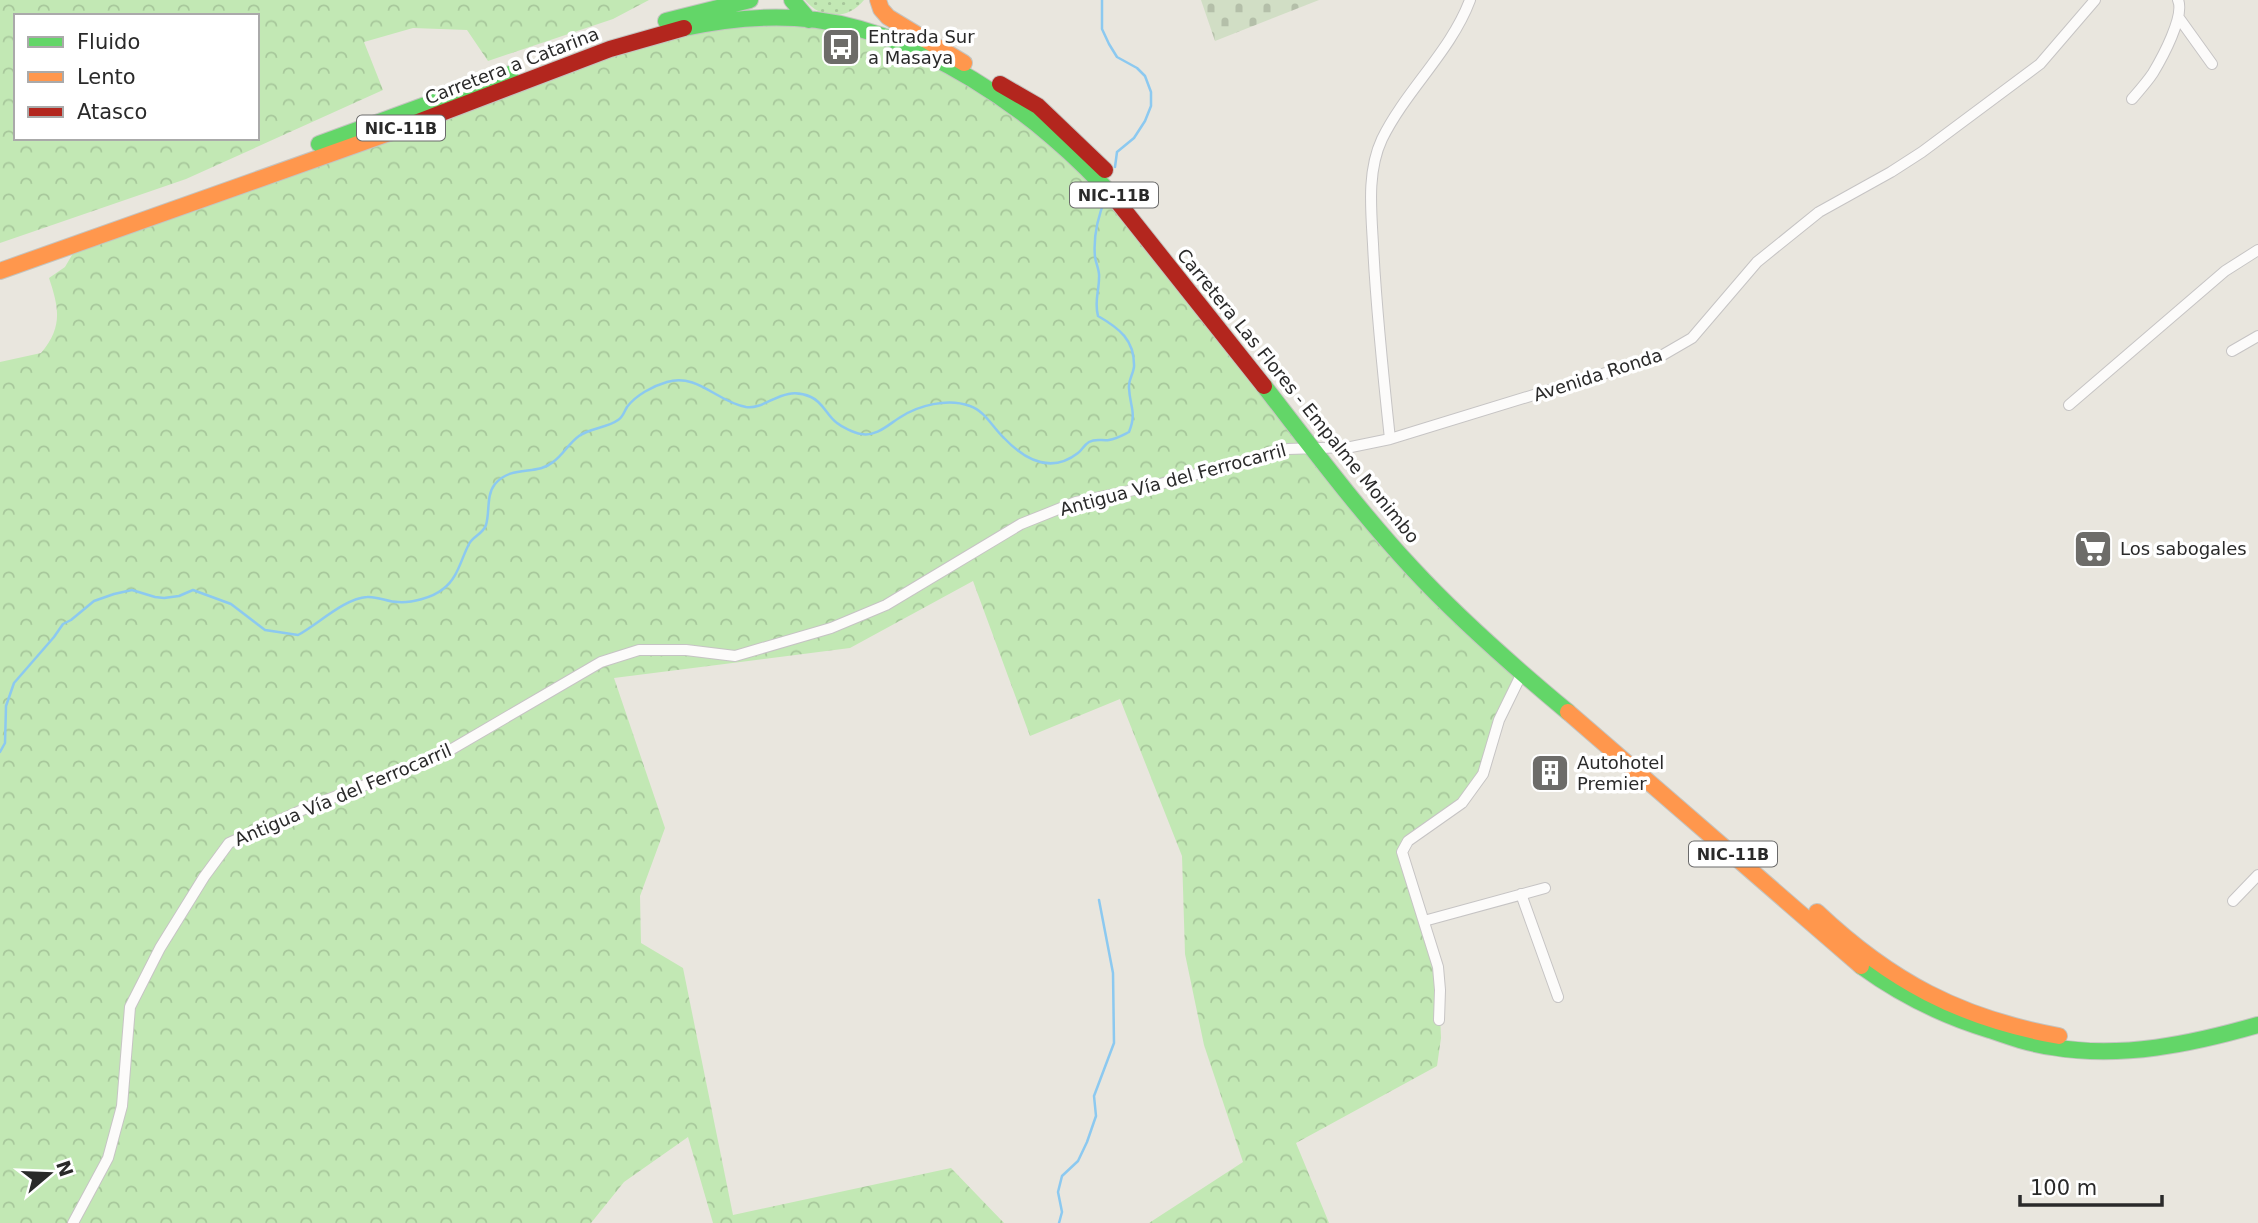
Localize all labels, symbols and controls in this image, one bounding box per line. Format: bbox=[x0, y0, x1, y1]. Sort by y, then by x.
legend bbox=[14, 14, 259, 140]
street label: Carretera a Catarina bbox=[422, 23, 602, 108]
bus stop icon: Entrada Sur a Masaya bbox=[820, 26, 862, 68]
place label: Entrada Sur a Masaya bbox=[868, 26, 975, 68]
text: Fluido bbox=[77, 30, 140, 54]
text: Lento bbox=[77, 65, 136, 89]
text: Atasco bbox=[77, 100, 147, 124]
road number: NIC-11B bbox=[357, 116, 445, 140]
road number: NIC-11B bbox=[1070, 182, 1158, 208]
street label: Carretera Las Flores - Empalme Monimbo bbox=[1173, 244, 1424, 547]
street label: Avenida Ronda bbox=[1531, 344, 1665, 405]
street label: Antigua Vía del Ferrocarril bbox=[1057, 439, 1288, 520]
supermarket icon: Los sabogales bbox=[2072, 528, 2114, 570]
place label: Los sabogales bbox=[2120, 538, 2247, 559]
street label: Antigua Vía del Ferrocarril bbox=[231, 739, 454, 850]
building icon: Autohotel Premier bbox=[1529, 752, 1571, 794]
place label: Autohotel Premier bbox=[1577, 752, 1664, 794]
road number: NIC-11B bbox=[1689, 842, 1777, 866]
north arrow bbox=[14, 1139, 84, 1209]
text: N bbox=[52, 1157, 78, 1180]
scale bar bbox=[2020, 1164, 2162, 1208]
text: 100 m bbox=[2030, 1176, 2097, 1200]

